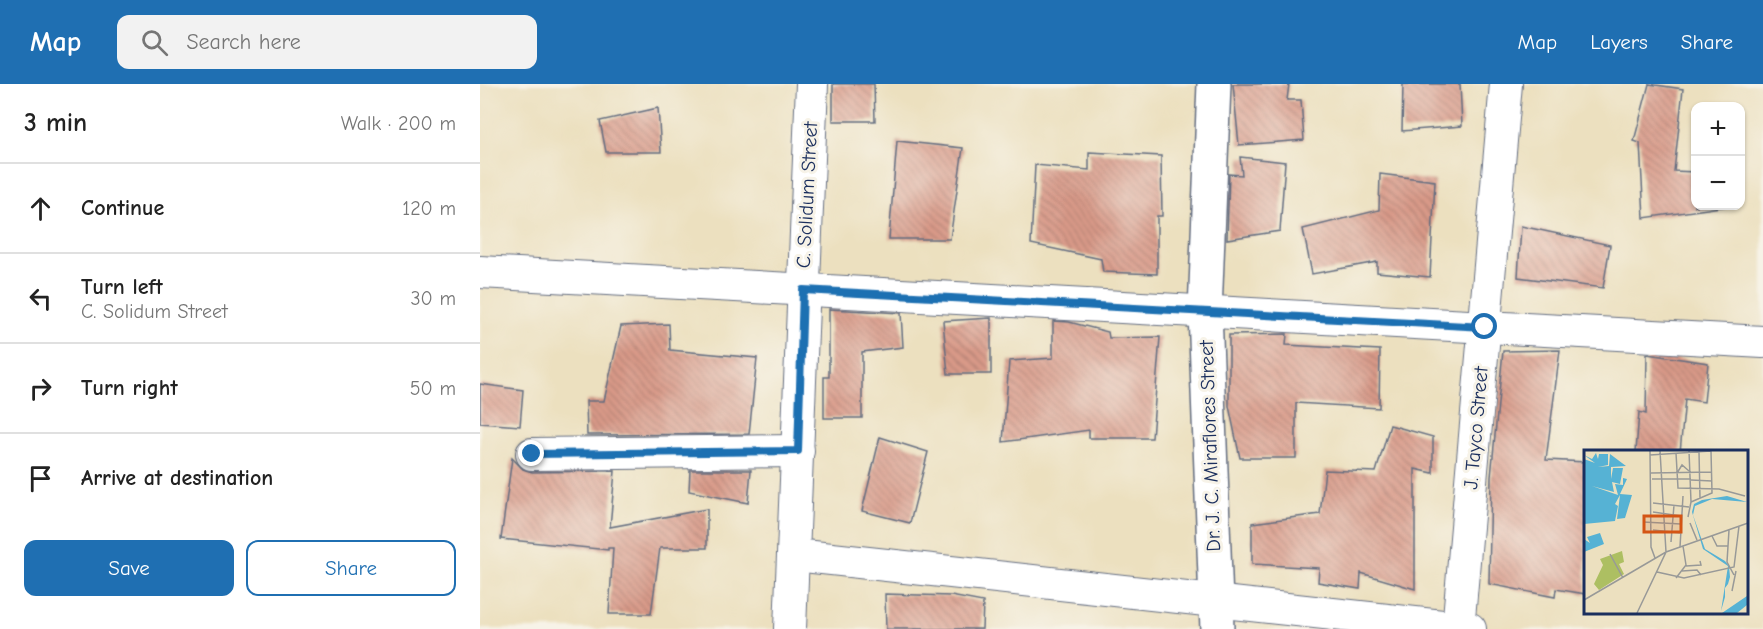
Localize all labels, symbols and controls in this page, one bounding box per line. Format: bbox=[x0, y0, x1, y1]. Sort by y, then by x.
search box bbox=[117, 15, 537, 69]
text: Map bbox=[30, 26, 81, 58]
icon: search bbox=[138, 26, 171, 59]
text: Search here bbox=[186, 29, 301, 55]
text: Map bbox=[1518, 30, 1557, 54]
text: Layers bbox=[1590, 30, 1648, 54]
text: Share bbox=[1681, 30, 1733, 54]
map controls bbox=[1691, 102, 1745, 210]
button: + bbox=[1691, 102, 1745, 156]
text: 3 min bbox=[24, 108, 87, 138]
text: Walk · 200 m bbox=[341, 112, 456, 135]
street label: C. Solidum Street bbox=[792, 120, 822, 269]
button: − bbox=[1691, 156, 1745, 210]
icon: ahead bbox=[24, 192, 57, 225]
text: Continue bbox=[81, 195, 164, 221]
text: 120 m bbox=[402, 197, 456, 220]
text: Turn left bbox=[81, 274, 163, 300]
icon: left bbox=[24, 282, 57, 315]
text: 30 m bbox=[410, 287, 456, 310]
text: C. Solidum Street bbox=[81, 300, 228, 323]
route start bbox=[1471, 313, 1497, 339]
street label: Dr. J. C. Miraflores Street bbox=[1195, 339, 1225, 552]
street label: J. Tayco Street bbox=[1459, 364, 1493, 490]
icon: right bbox=[24, 372, 57, 405]
text: Turn right bbox=[81, 375, 178, 401]
text: 50 m bbox=[410, 377, 456, 400]
route end bbox=[518, 440, 544, 466]
inset map bbox=[1584, 450, 1748, 614]
icon: arrive bbox=[24, 462, 57, 495]
text: Arrive at destination bbox=[81, 465, 273, 491]
button: Save bbox=[24, 540, 234, 596]
button: Share bbox=[246, 540, 456, 596]

